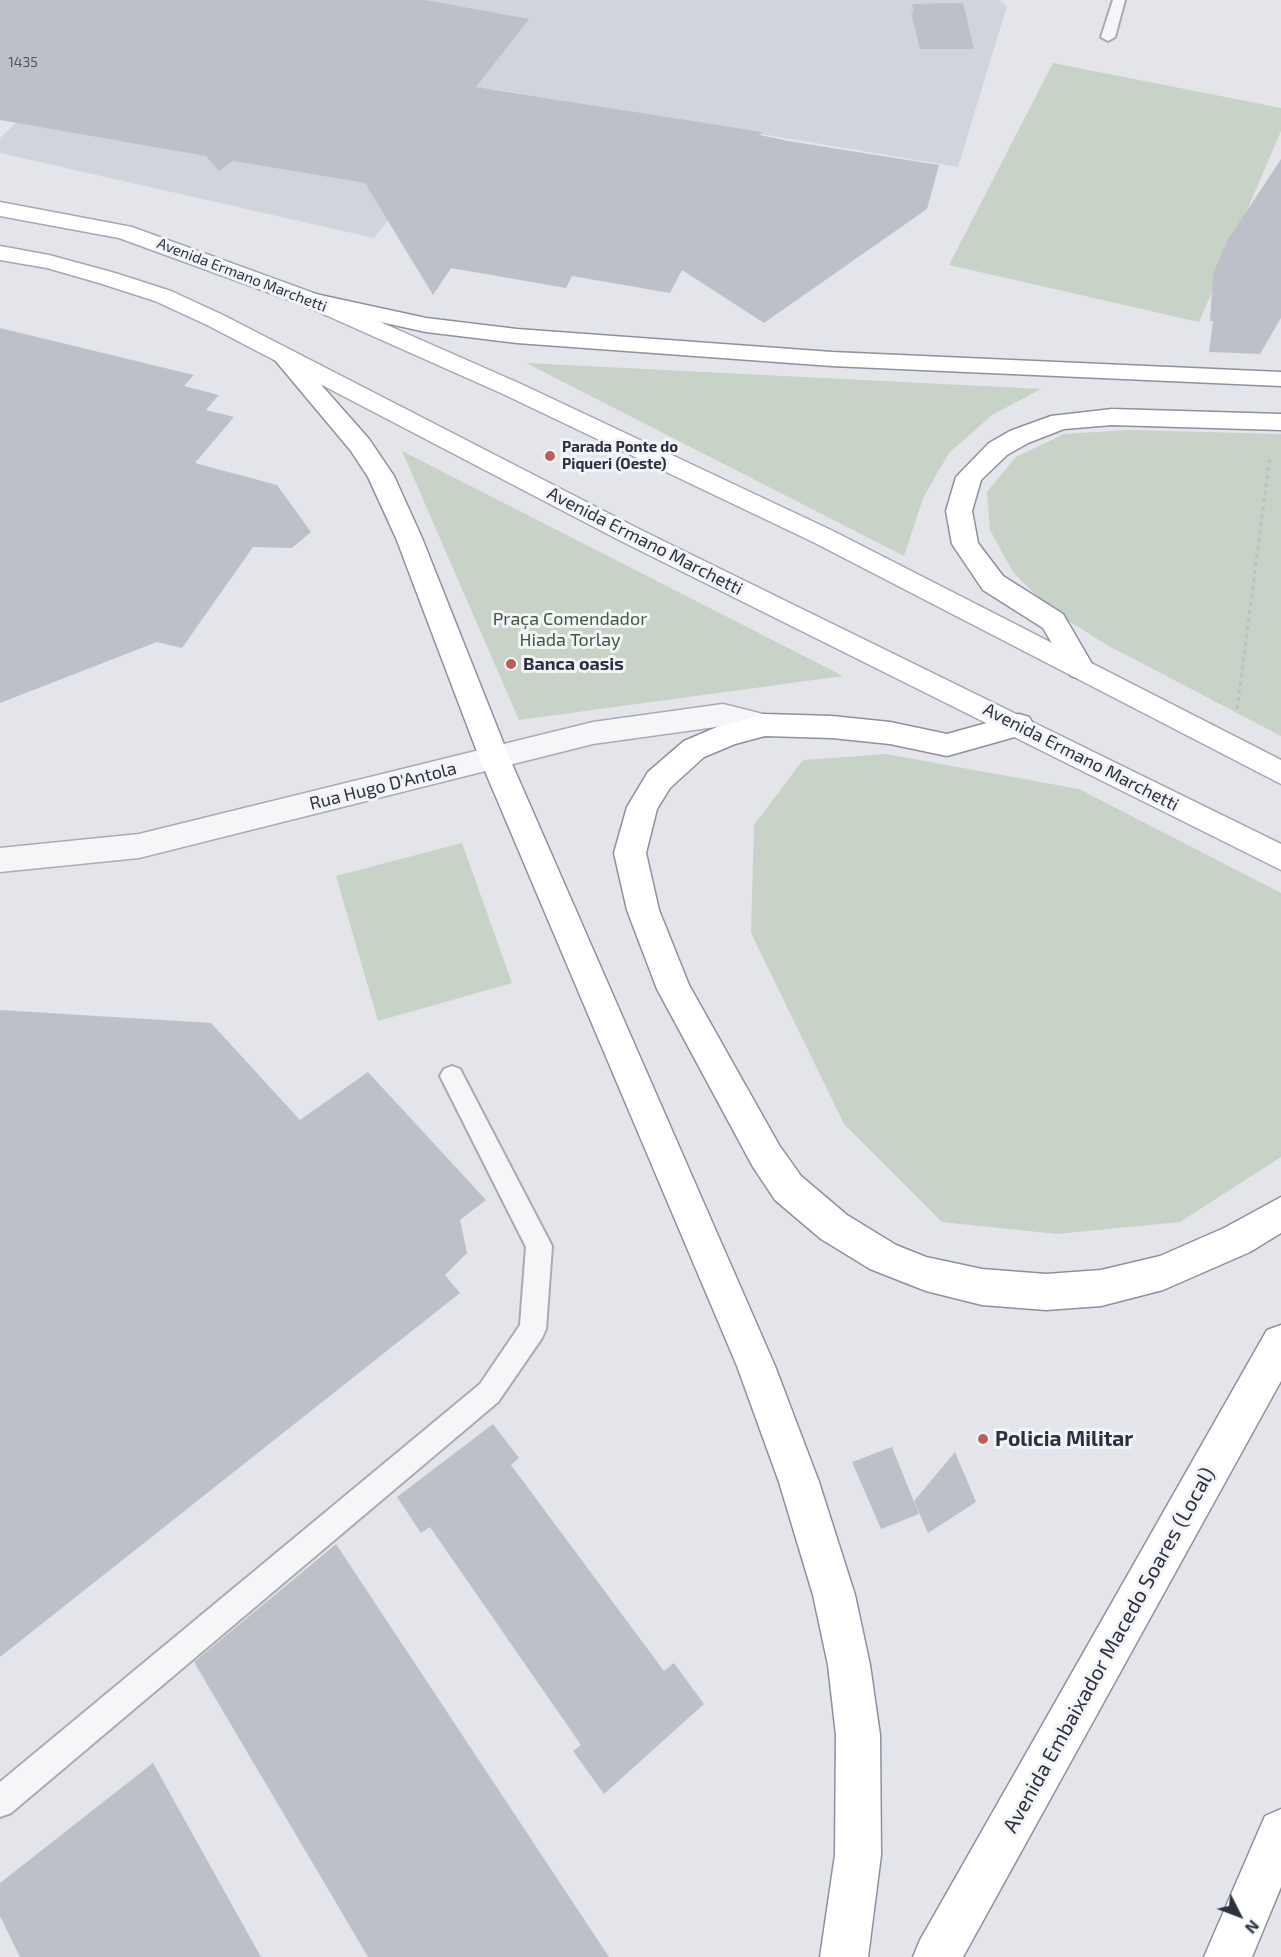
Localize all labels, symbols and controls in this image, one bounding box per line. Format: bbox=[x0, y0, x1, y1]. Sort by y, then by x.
house number: 1435 bbox=[8, 54, 38, 70]
street label: Avenida Ermano Marchetti bbox=[155, 234, 329, 316]
place label: Parada Ponte do Piqueri (Oeste) bbox=[562, 438, 678, 473]
marker: Parada Ponte do Piqueri (Oeste) bbox=[543, 449, 557, 463]
street label: Avenida Ermano Marchetti bbox=[544, 482, 746, 600]
park label: Praça Comendador Hiada Torlay bbox=[493, 608, 647, 650]
place label: Banca oasis bbox=[523, 653, 624, 675]
marker: Banca oasis bbox=[504, 657, 518, 671]
street label: Avenida Ermano Marchetti bbox=[980, 698, 1182, 816]
street label: Rua Hugo D'Antola bbox=[307, 757, 459, 815]
place label: Policia Militar bbox=[995, 1426, 1133, 1452]
marker: Policia Militar bbox=[976, 1432, 990, 1446]
street label: Avenida Embaixador Macedo Soares (Local) bbox=[998, 1463, 1220, 1837]
north arrow bbox=[1209, 1885, 1269, 1945]
text: N bbox=[1242, 1917, 1264, 1938]

